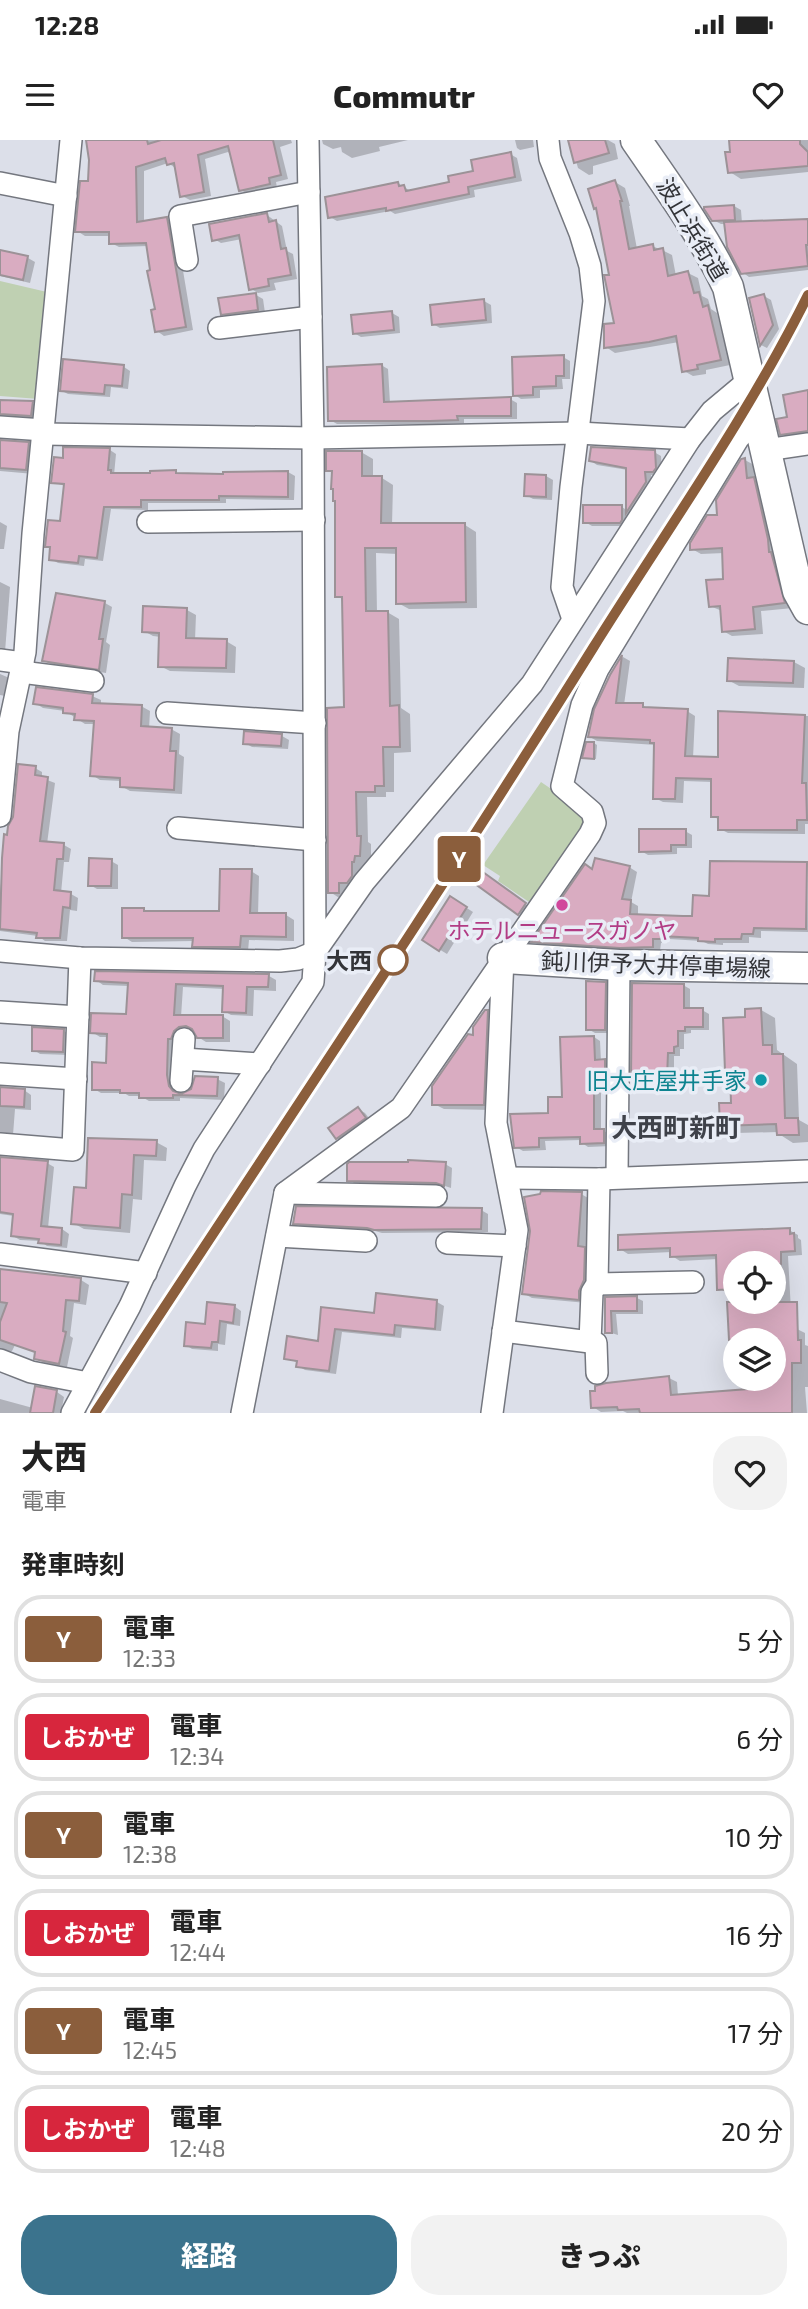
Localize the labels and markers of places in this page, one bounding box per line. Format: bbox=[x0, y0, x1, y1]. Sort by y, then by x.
marker: ホテルニュースガノヤ bbox=[554, 897, 570, 913]
place label: ホテルニュースガノヤ bbox=[448, 916, 676, 944]
marker: 大西 bbox=[378, 945, 408, 975]
place label: 大西 bbox=[326, 946, 372, 974]
place label: 旧大庄屋井手家 bbox=[586, 1066, 747, 1094]
marker: 旧大庄屋井手家 bbox=[753, 1072, 769, 1088]

